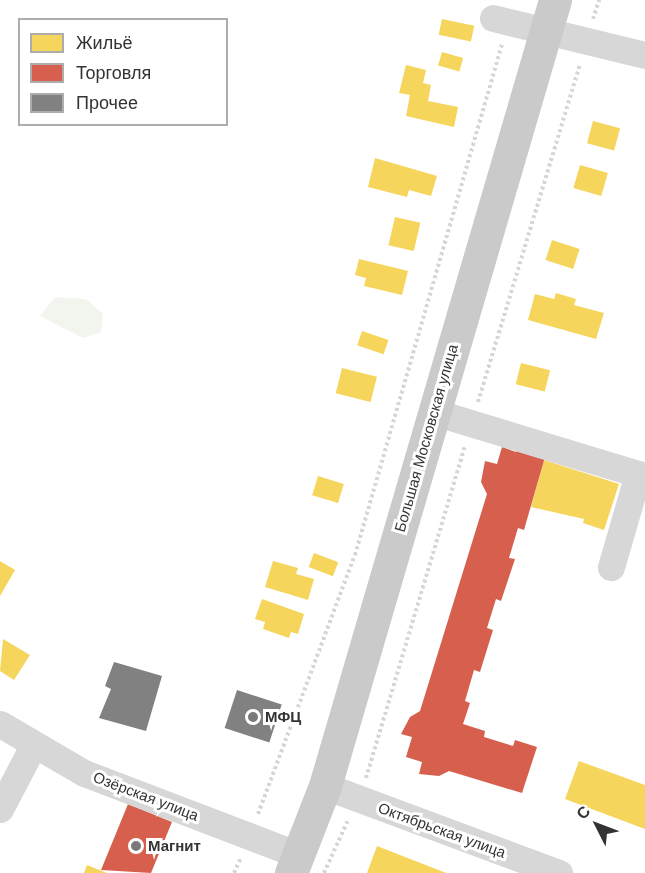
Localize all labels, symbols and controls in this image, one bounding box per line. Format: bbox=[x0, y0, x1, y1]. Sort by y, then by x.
legend bbox=[18, 18, 228, 126]
text: Жильё bbox=[76, 33, 133, 53]
text: Торговля bbox=[76, 63, 151, 83]
text: Прочее bbox=[76, 93, 138, 113]
street label: Большая Московская улица bbox=[391, 342, 461, 534]
place label: МФЦ bbox=[265, 708, 301, 726]
marker: МФЦ bbox=[246, 710, 260, 724]
street label: Озёрская улица bbox=[91, 768, 201, 824]
north arrow bbox=[567, 795, 627, 855]
street label: Октябрьская улица bbox=[376, 799, 508, 861]
text: С bbox=[573, 803, 593, 823]
place label: Магнит bbox=[148, 837, 201, 855]
marker: Магнит bbox=[129, 839, 143, 853]

